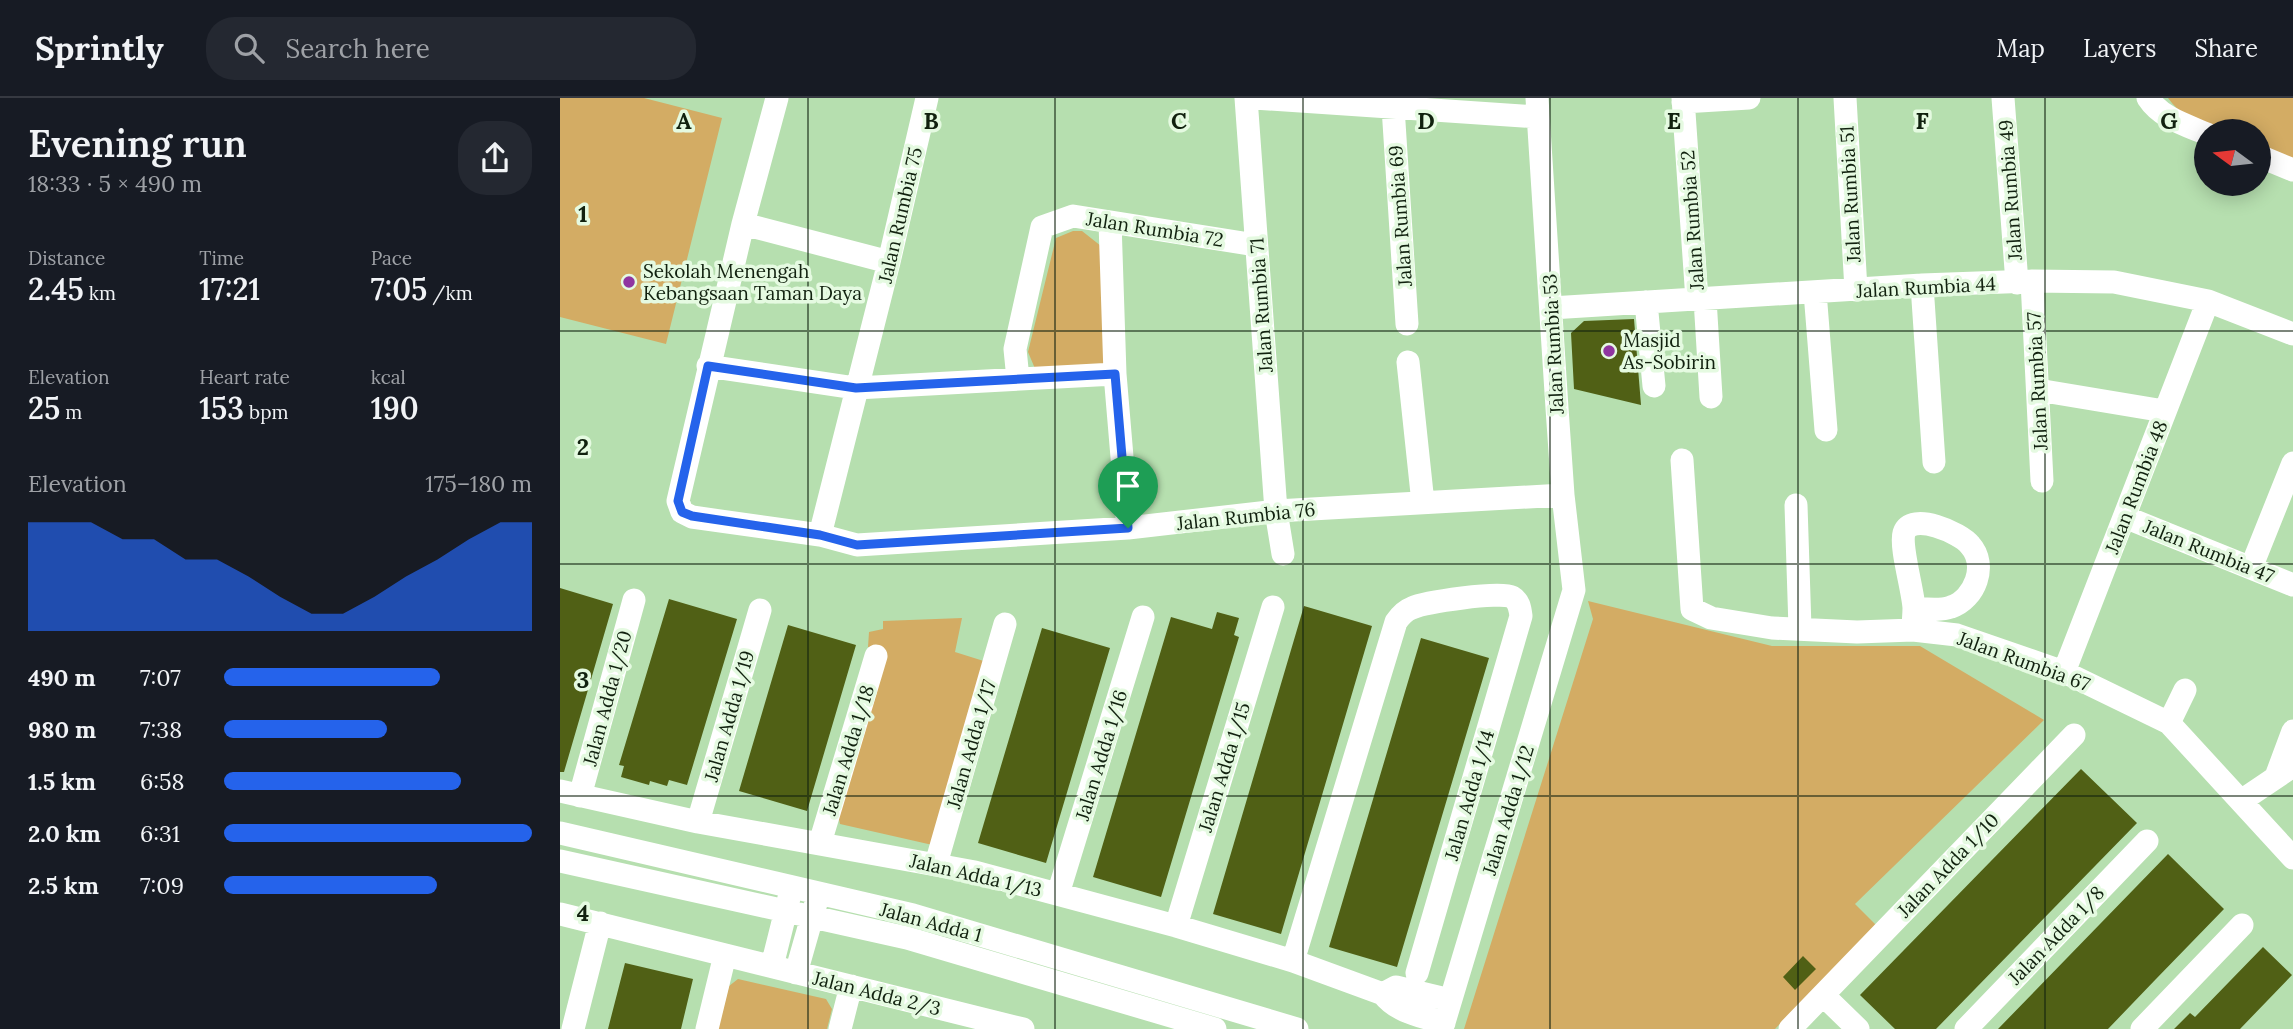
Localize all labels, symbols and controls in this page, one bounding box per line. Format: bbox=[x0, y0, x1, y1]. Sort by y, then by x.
search box bbox=[206, 17, 696, 80]
text: Sprintly bbox=[35, 27, 164, 69]
icon: search bbox=[230, 29, 268, 67]
text: Search here bbox=[286, 32, 430, 65]
text: Map bbox=[1996, 33, 2045, 64]
text: Layers bbox=[2083, 33, 2156, 64]
text: Share bbox=[2194, 33, 2258, 64]
text: A bbox=[676, 106, 692, 135]
text: B bbox=[923, 106, 939, 135]
text: C bbox=[1171, 106, 1187, 135]
text: D bbox=[1417, 106, 1435, 135]
text: E bbox=[1667, 106, 1681, 135]
text: F bbox=[1915, 106, 1929, 135]
text: G bbox=[2160, 106, 2178, 135]
text: Evening run bbox=[28, 119, 247, 167]
street label: Jalan Rumbia 49 bbox=[1993, 119, 2027, 262]
north arrow bbox=[2194, 119, 2272, 196]
map controls bbox=[2194, 119, 2271, 196]
button: share bbox=[458, 121, 532, 195]
street label: Jalan Rumbia 51 bbox=[1834, 125, 1866, 264]
street label: Jalan Rumbia 75 bbox=[872, 145, 927, 286]
street label: Jalan Rumbia 69 bbox=[1383, 145, 1417, 288]
street label: Jalan Rumbia 52 bbox=[1675, 149, 1709, 292]
text: 18:33 · 5 × 490 m bbox=[28, 169, 202, 198]
text: 1 bbox=[578, 199, 588, 228]
street label: Jalan Rumbia 72 bbox=[1084, 206, 1225, 252]
street label: Jalan Rumbia 71 bbox=[1244, 237, 1278, 374]
text: Distance bbox=[28, 246, 105, 270]
text: Time bbox=[199, 246, 244, 270]
text: Pace bbox=[371, 246, 412, 270]
place label: Sekolah Menengah Kebangsaan Taman Daya bbox=[643, 259, 862, 305]
text: 2.45 bbox=[28, 270, 84, 308]
text: 17:21 bbox=[199, 270, 260, 308]
text: 7:05 bbox=[371, 270, 427, 308]
street label: Jalan Rumbia 44 bbox=[1854, 271, 1997, 303]
street label: Jalan Rumbia 53 bbox=[1537, 273, 1569, 416]
marker: Sekolah Menengah Kebangsaan Taman Daya bbox=[621, 274, 637, 290]
text: km bbox=[84, 281, 116, 305]
text: /km bbox=[427, 281, 473, 305]
street label: Jalan Rumbia 57 bbox=[2021, 311, 2053, 452]
place label: Masjid As-Sobirin bbox=[1622, 328, 1716, 374]
marker: Masjid As-Sobirin bbox=[1601, 343, 1617, 359]
text: Elevation bbox=[28, 365, 110, 389]
text: Heart rate bbox=[199, 365, 290, 389]
text: kcal bbox=[371, 365, 406, 389]
text: 25 bbox=[28, 389, 60, 427]
text: 153 bbox=[199, 389, 244, 427]
text: 190 bbox=[371, 389, 419, 427]
text: m bbox=[60, 400, 82, 424]
text: bpm bbox=[244, 400, 289, 424]
street label: Jalan Rumbia 48 bbox=[2099, 417, 2172, 558]
text: 2 bbox=[577, 432, 589, 461]
pin bbox=[1098, 456, 1158, 528]
icon: arrive bbox=[1109, 467, 1147, 505]
text: Elevation bbox=[28, 469, 127, 498]
text: 175–180 m bbox=[425, 469, 532, 498]
street label: Jalan Rumbia 76 bbox=[1174, 497, 1317, 535]
street label: Jalan Rumbia 47 bbox=[2139, 514, 2278, 588]
street label: Jalan Rumbia 67 bbox=[1954, 626, 2094, 696]
street label: Jalan Adda 1/20 bbox=[577, 628, 638, 770]
street label: Jalan Adda 1/19 bbox=[699, 648, 760, 785]
text: 490 m bbox=[28, 663, 96, 692]
text: 7:07 bbox=[140, 663, 181, 692]
text: 3 bbox=[577, 665, 589, 694]
street label: Jalan Adda 1/17 bbox=[941, 677, 1002, 812]
street label: Jalan Adda 1/18 bbox=[817, 682, 880, 819]
street label: Jalan Adda 1/16 bbox=[1069, 687, 1133, 824]
street label: Jalan Adda 1/15 bbox=[1193, 699, 1256, 836]
text: 980 m bbox=[28, 715, 96, 744]
text: 7:38 bbox=[140, 715, 182, 744]
street label: Jalan Adda 1/14 bbox=[1439, 727, 1500, 864]
street label: Jalan Adda 1/12 bbox=[1477, 742, 1540, 879]
text: 1.5 km bbox=[28, 767, 96, 796]
text: 6:58 bbox=[140, 767, 185, 796]
street label: Jalan Adda 1/10 bbox=[1891, 808, 2005, 924]
text: 2.0 km bbox=[28, 819, 101, 848]
text: 6:31 bbox=[140, 819, 180, 848]
street label: Jalan Adda 1/13 bbox=[906, 848, 1044, 903]
text: 2.5 km bbox=[28, 871, 99, 900]
text: 7:09 bbox=[140, 871, 184, 900]
street label: Jalan Adda 1/8 bbox=[2002, 881, 2110, 991]
street label: Jalan Adda 1 bbox=[876, 897, 985, 947]
text: 4 bbox=[577, 898, 589, 927]
street label: Jalan Adda 2/3 bbox=[809, 965, 943, 1021]

